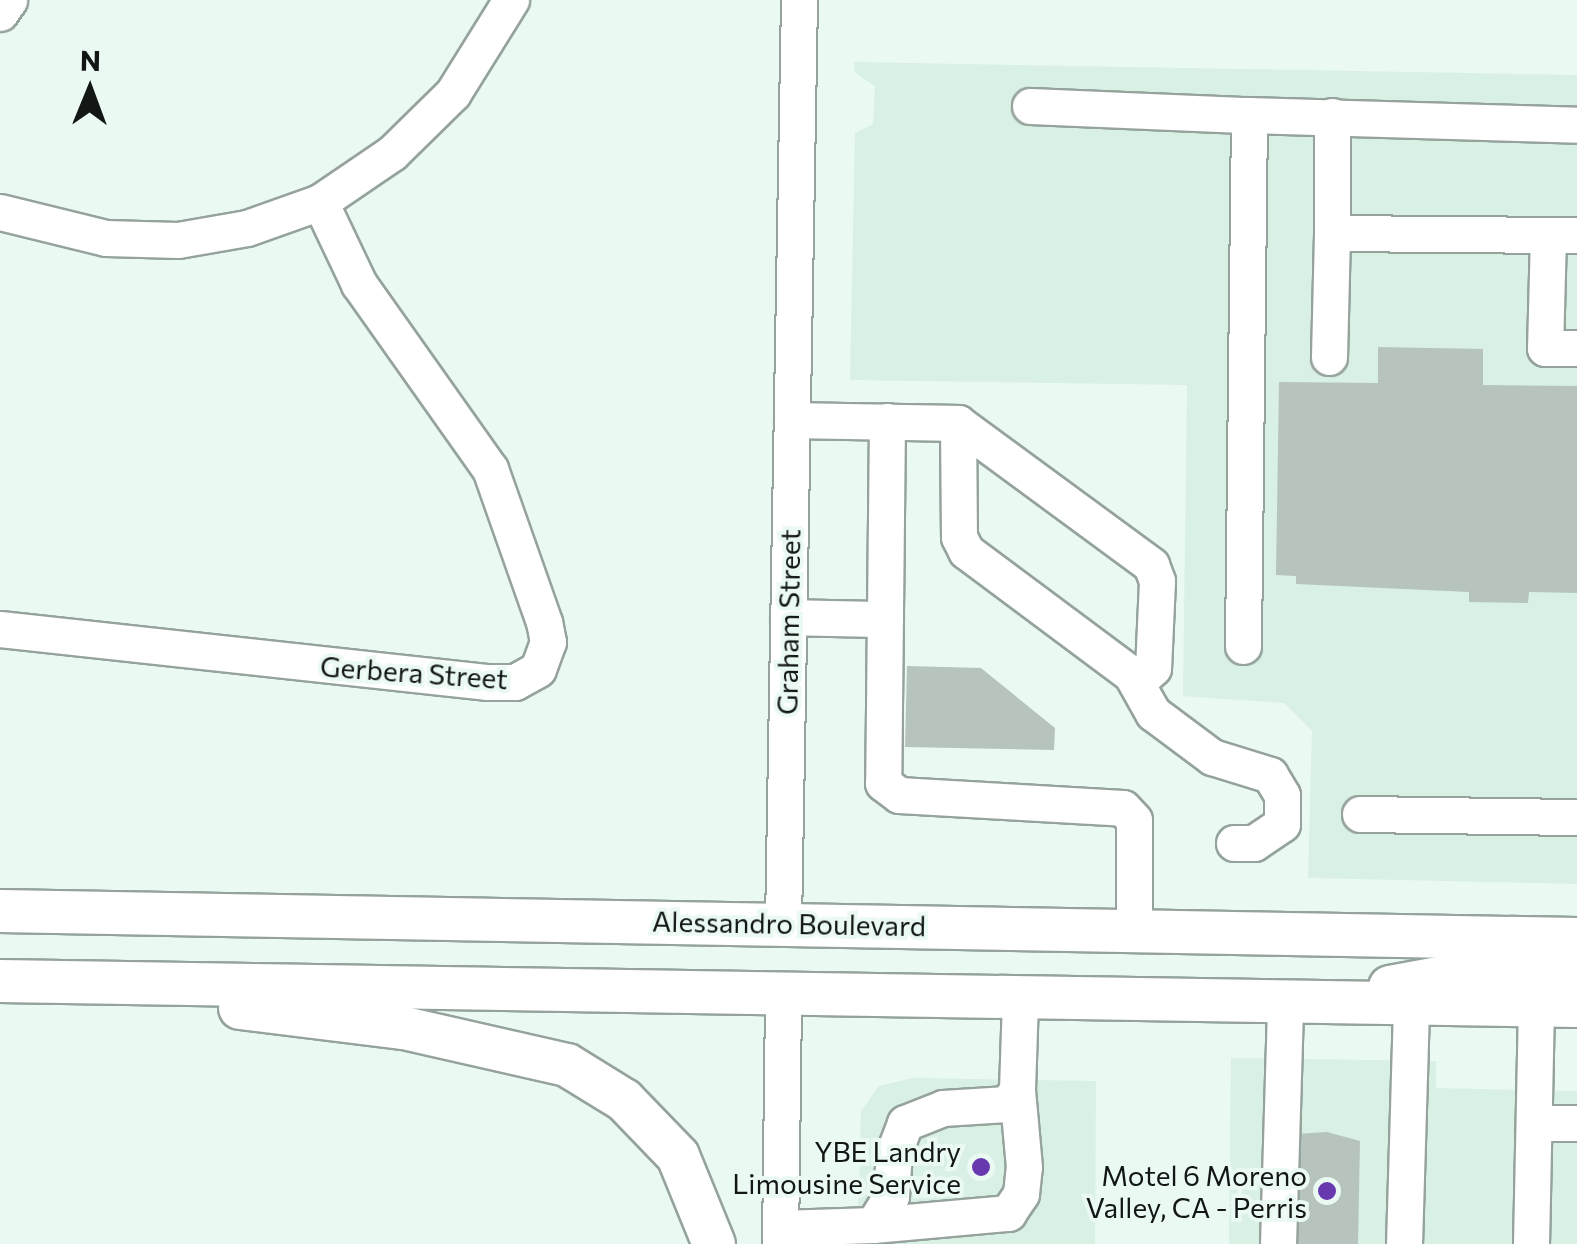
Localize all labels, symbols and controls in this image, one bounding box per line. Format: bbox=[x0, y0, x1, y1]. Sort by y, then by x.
north arrow bbox=[40, 40, 140, 140]
text: N bbox=[80, 43, 101, 77]
street label: Graham Street bbox=[770, 529, 806, 715]
street label: Gerbera Street bbox=[319, 649, 509, 695]
street label: Alessandro Boulevard bbox=[652, 904, 926, 942]
place label: YBE Landry Limousine Service bbox=[732, 1134, 961, 1200]
marker: YBE Landry Limousine Service bbox=[970, 1156, 992, 1178]
place label: Motel 6 Moreno Valley, CA - Perris bbox=[1086, 1158, 1307, 1224]
marker: Motel 6 Moreno Valley, CA - Perris bbox=[1316, 1180, 1338, 1202]

